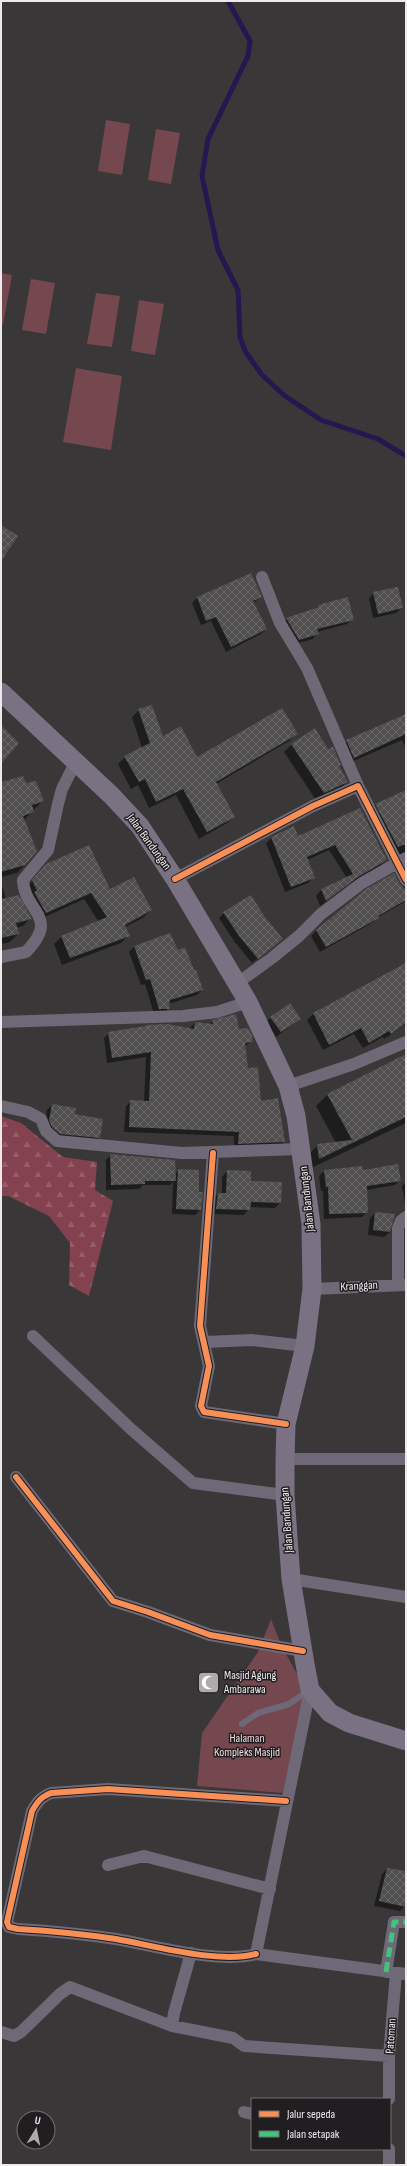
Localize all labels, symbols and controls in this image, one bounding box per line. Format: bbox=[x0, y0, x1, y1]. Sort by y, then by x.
street label: Jalan Bandungan bbox=[123, 810, 174, 873]
street label: Jalan Bandungan bbox=[296, 1166, 318, 1233]
street label: Kranggan bbox=[340, 1278, 378, 1294]
street label: Jalan Bandungan bbox=[277, 1487, 297, 1554]
place label: Masjid Agung Ambarawa bbox=[223, 1668, 277, 1697]
mosque icon: Masjid Agung Ambarawa bbox=[196, 1669, 222, 1695]
park label: Halaman Kompleks Masjid bbox=[214, 1731, 280, 1760]
street label: Patoman bbox=[382, 2018, 400, 2054]
legend bbox=[251, 2098, 391, 2150]
text: Jalur sepeda bbox=[286, 2107, 336, 2122]
north arrow bbox=[16, 2110, 56, 2150]
text: U bbox=[34, 2114, 42, 2128]
text: Jalan setapak bbox=[286, 2127, 340, 2142]

